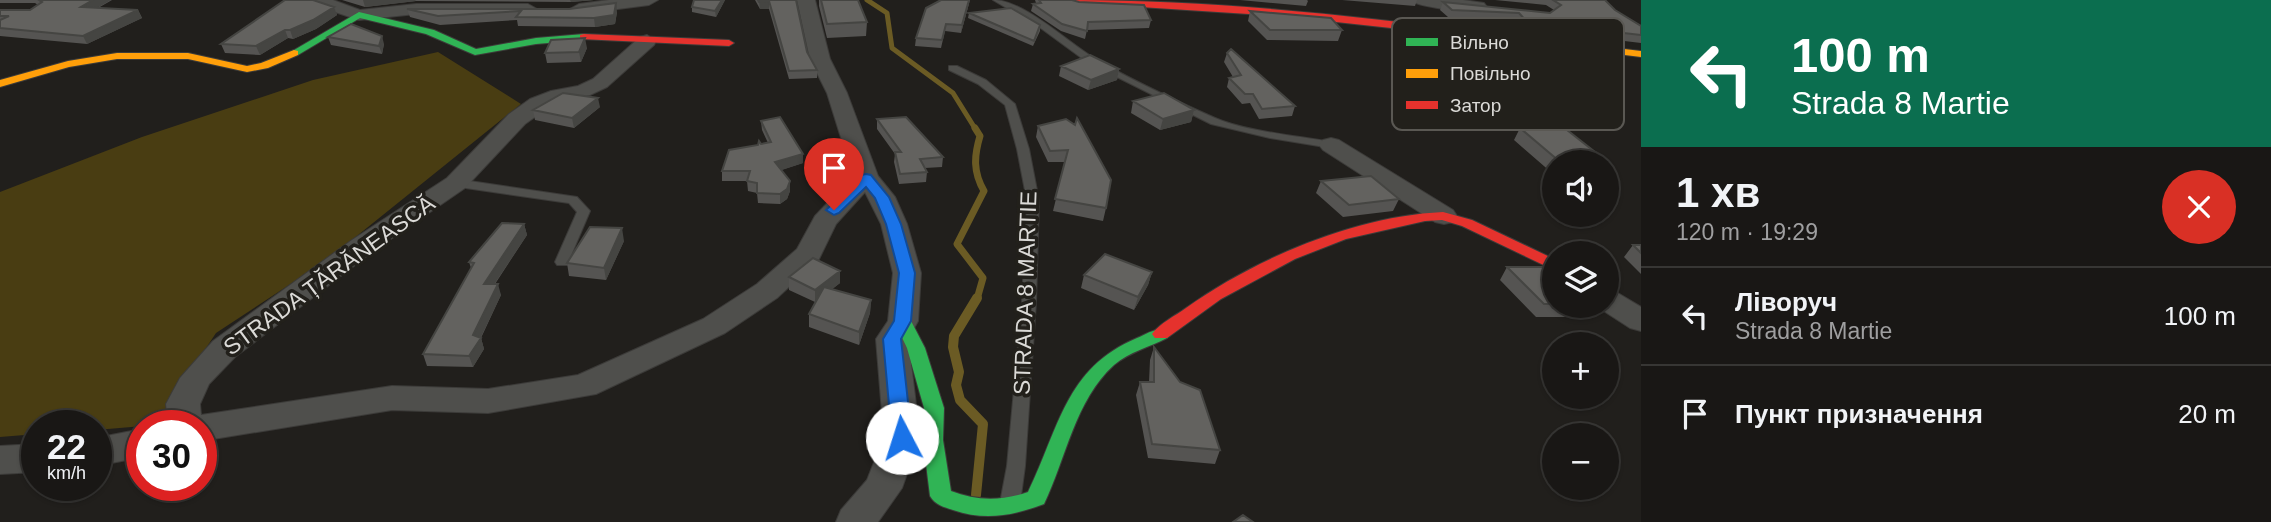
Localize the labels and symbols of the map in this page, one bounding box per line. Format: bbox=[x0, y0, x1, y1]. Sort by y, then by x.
legend bbox=[1392, 18, 1624, 130]
text: Вільно bbox=[1450, 32, 1509, 53]
text: Повільно bbox=[1450, 63, 1531, 84]
text: Затор bbox=[1450, 95, 1501, 116]
pin bbox=[804, 138, 864, 210]
street label: STRADA ȚĂRĂNEASCĂ bbox=[218, 189, 440, 360]
street label: STRADA 8 MARTIE bbox=[1008, 191, 1042, 395]
position arrow bbox=[865, 401, 939, 475]
speed limit sign: 30 bbox=[126, 410, 217, 501]

